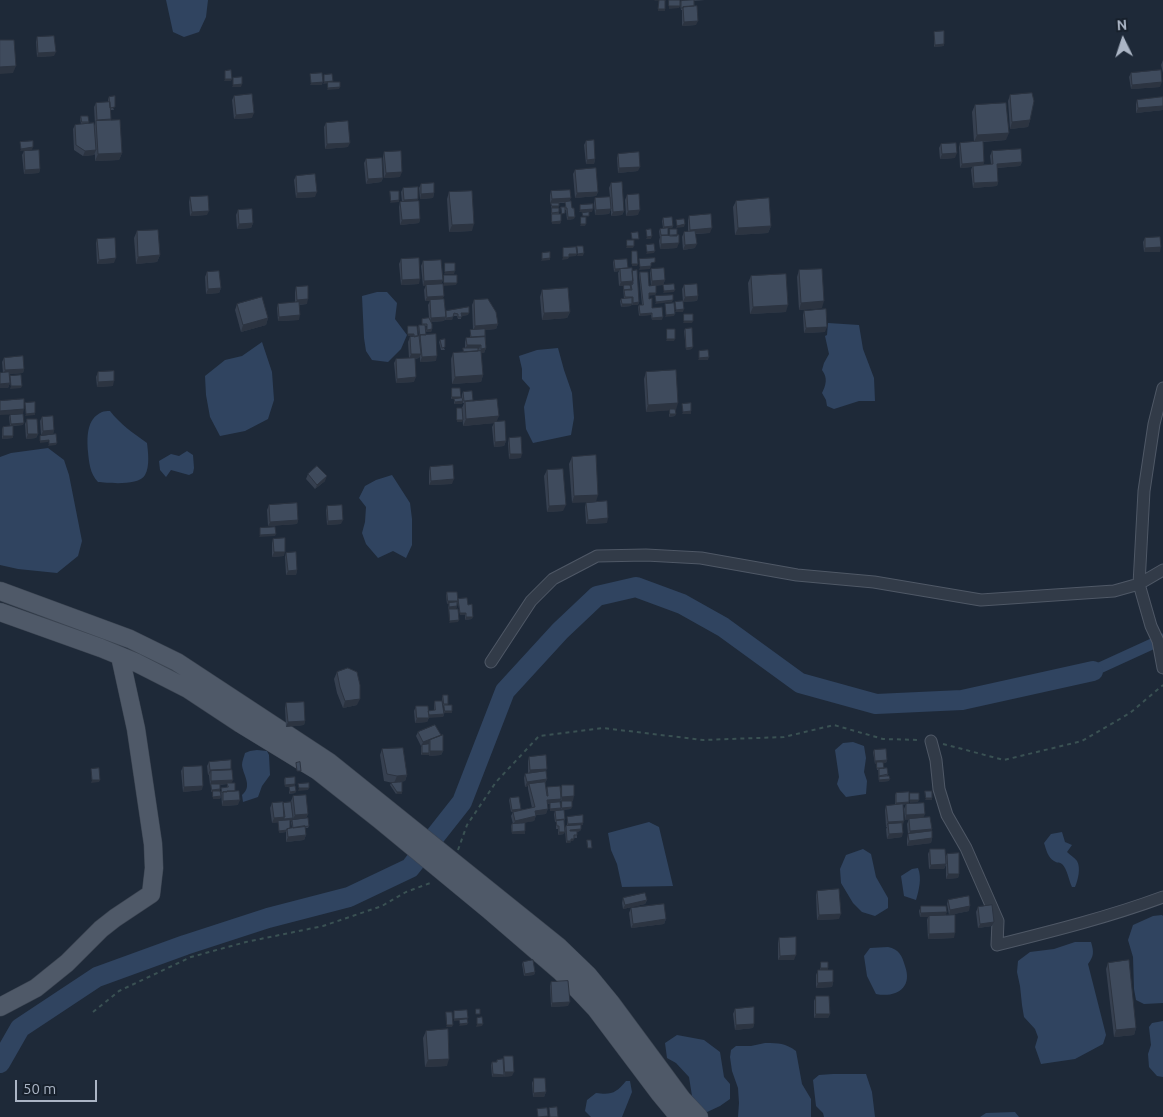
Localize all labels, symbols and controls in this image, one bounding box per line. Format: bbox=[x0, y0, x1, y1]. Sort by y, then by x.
north arrow bbox=[1098, 15, 1148, 65]
text: N bbox=[1116, 17, 1128, 33]
scale bar bbox=[18, 1070, 100, 1102]
text: 50 m bbox=[23, 1080, 56, 1097]

